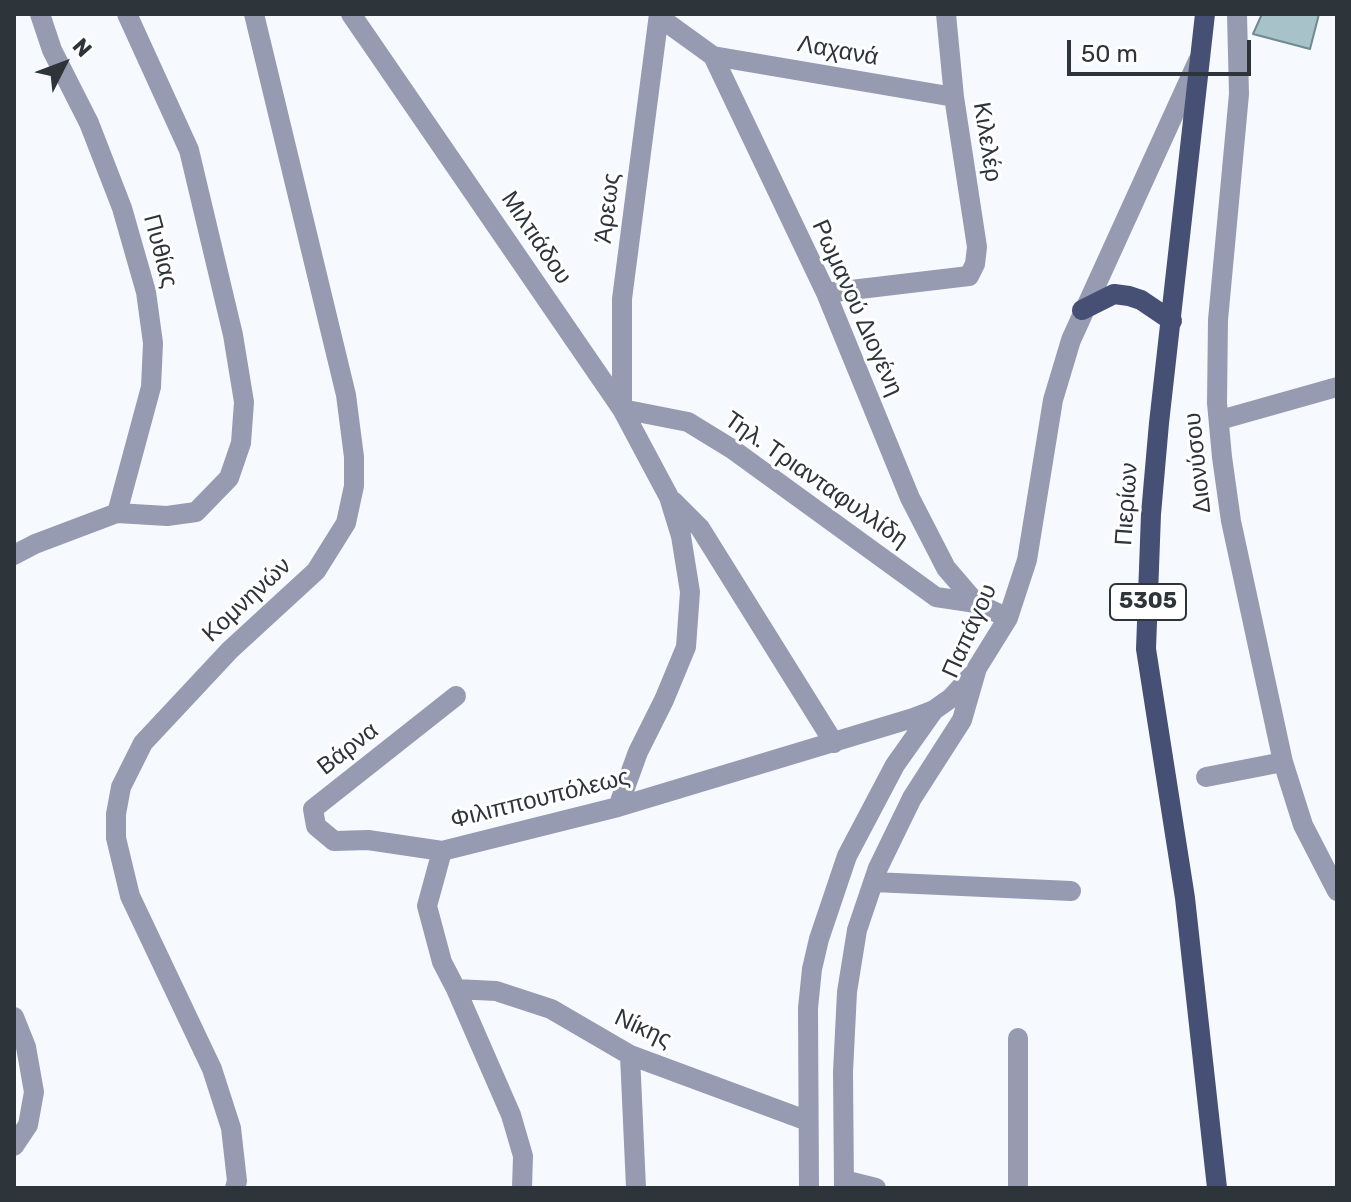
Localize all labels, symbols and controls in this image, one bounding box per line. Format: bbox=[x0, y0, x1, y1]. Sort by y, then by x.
north arrow bbox=[24, 24, 104, 104]
scale bar bbox=[1071, 24, 1255, 74]
street label: Λαχανά bbox=[795, 30, 881, 72]
text: N bbox=[67, 33, 98, 63]
text: 50 m bbox=[1081, 40, 1138, 68]
street label: Κιλελέρ bbox=[966, 100, 1008, 184]
street label: Άρεως bbox=[589, 171, 627, 245]
street label: Μιλτιάδου bbox=[494, 186, 578, 290]
street label: Πυθίας bbox=[136, 211, 184, 291]
street label: Ρωμανού Διογένη bbox=[805, 216, 909, 400]
street label: Τηλ. Τριανταφυλλίδη bbox=[719, 406, 913, 554]
street label: Διονύσου bbox=[1178, 411, 1218, 515]
street label: Πιερίων bbox=[1110, 462, 1144, 546]
street label: Κομνηνών bbox=[197, 552, 297, 648]
street label: Παπάγου bbox=[937, 580, 1003, 682]
road number: 5305 bbox=[1110, 584, 1186, 620]
street label: Βάρνα bbox=[312, 716, 384, 782]
street label: Φιλιππουπόλεως bbox=[447, 763, 633, 835]
street label: Νίκης bbox=[610, 1003, 676, 1055]

